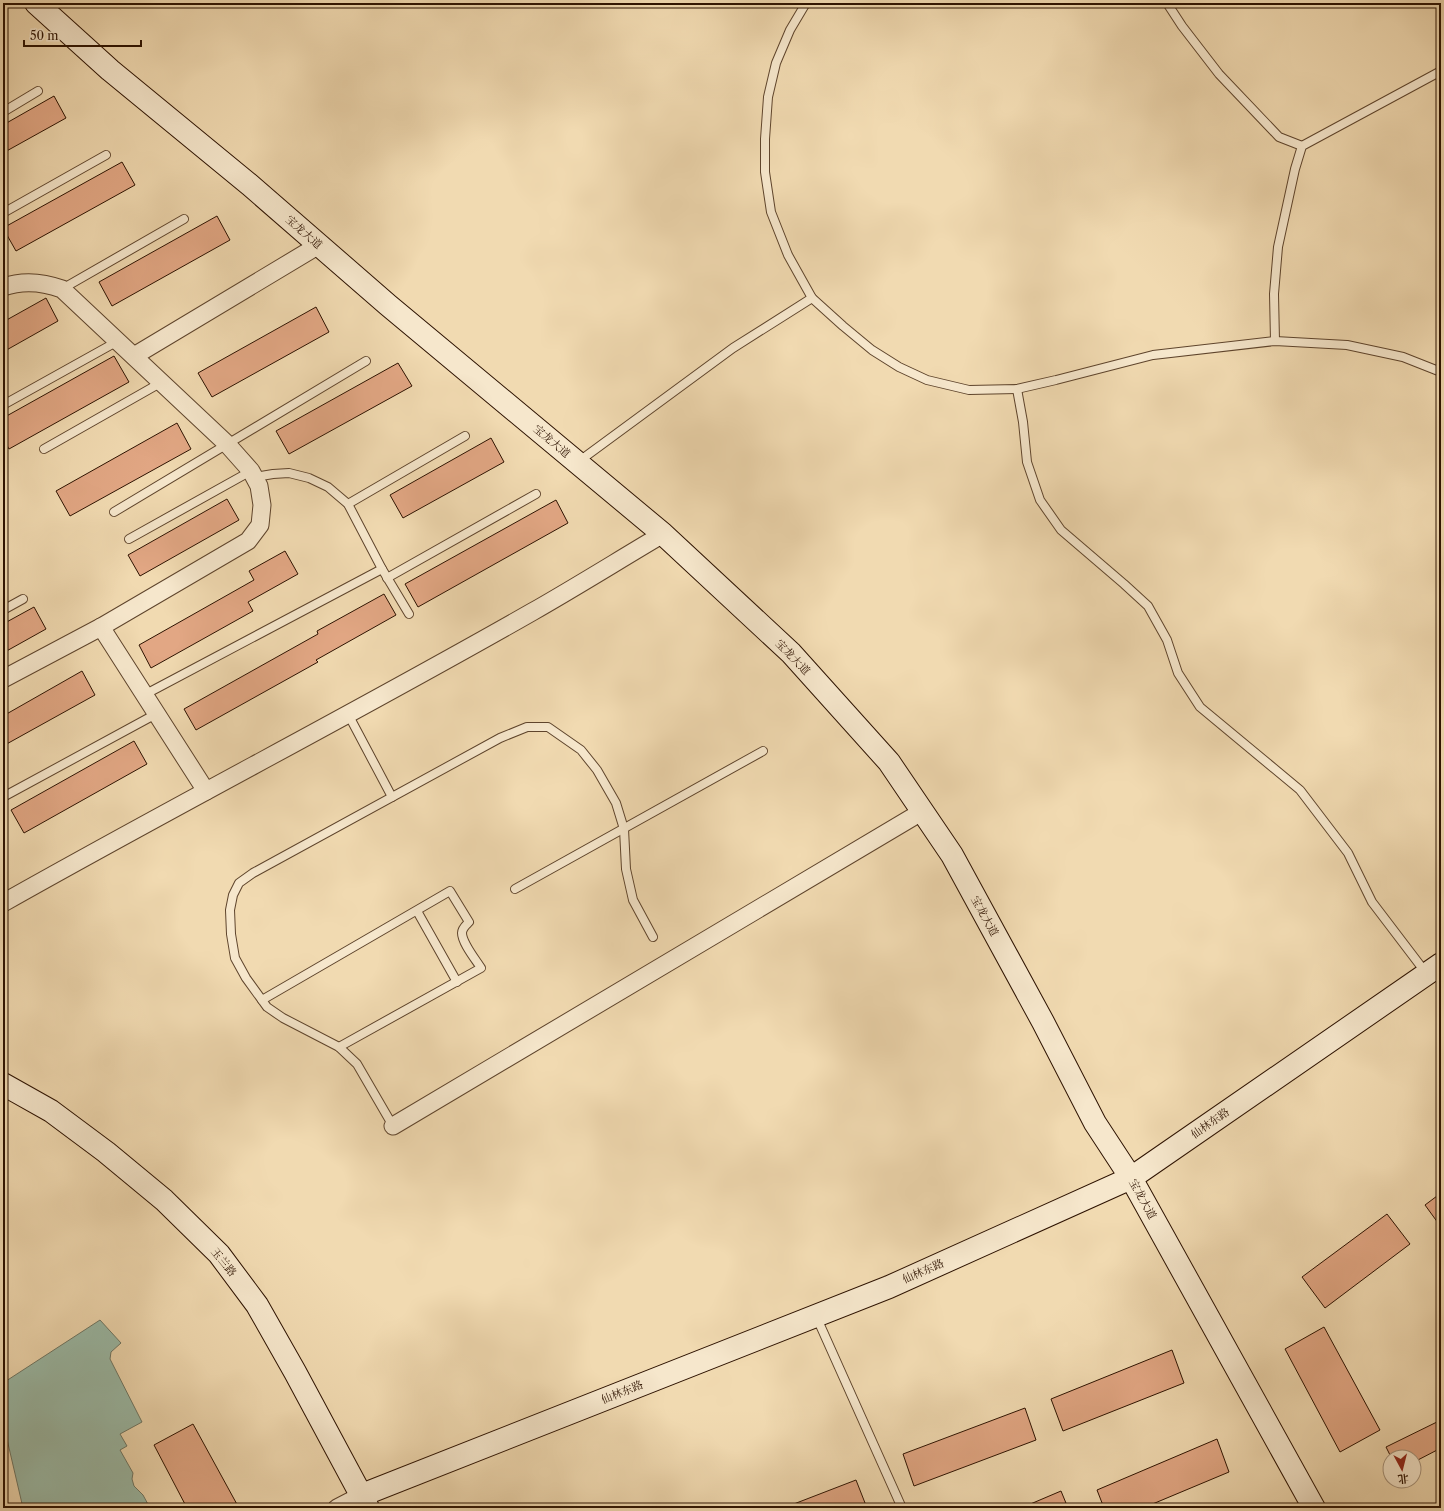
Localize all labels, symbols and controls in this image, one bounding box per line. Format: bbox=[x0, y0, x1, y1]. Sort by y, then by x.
scale bar bbox=[24, 22, 141, 48]
text: 50 m bbox=[30, 28, 59, 43]
street label: 宝龙大道 bbox=[283, 212, 325, 252]
street label: 宝龙大道 bbox=[531, 421, 573, 461]
street label: 宝龙大道 bbox=[773, 636, 813, 678]
street label: 宝龙大道 bbox=[968, 893, 1002, 939]
street label: 仙林东路 bbox=[1188, 1105, 1232, 1141]
street label: 宝龙大道 bbox=[1126, 1176, 1160, 1222]
street label: 玉兰路 bbox=[208, 1245, 240, 1279]
street label: 仙林东路 bbox=[900, 1256, 946, 1286]
street label: 仙林东路 bbox=[599, 1377, 645, 1407]
north arrow bbox=[1382, 1449, 1422, 1489]
text: 北 bbox=[1397, 1471, 1410, 1487]

